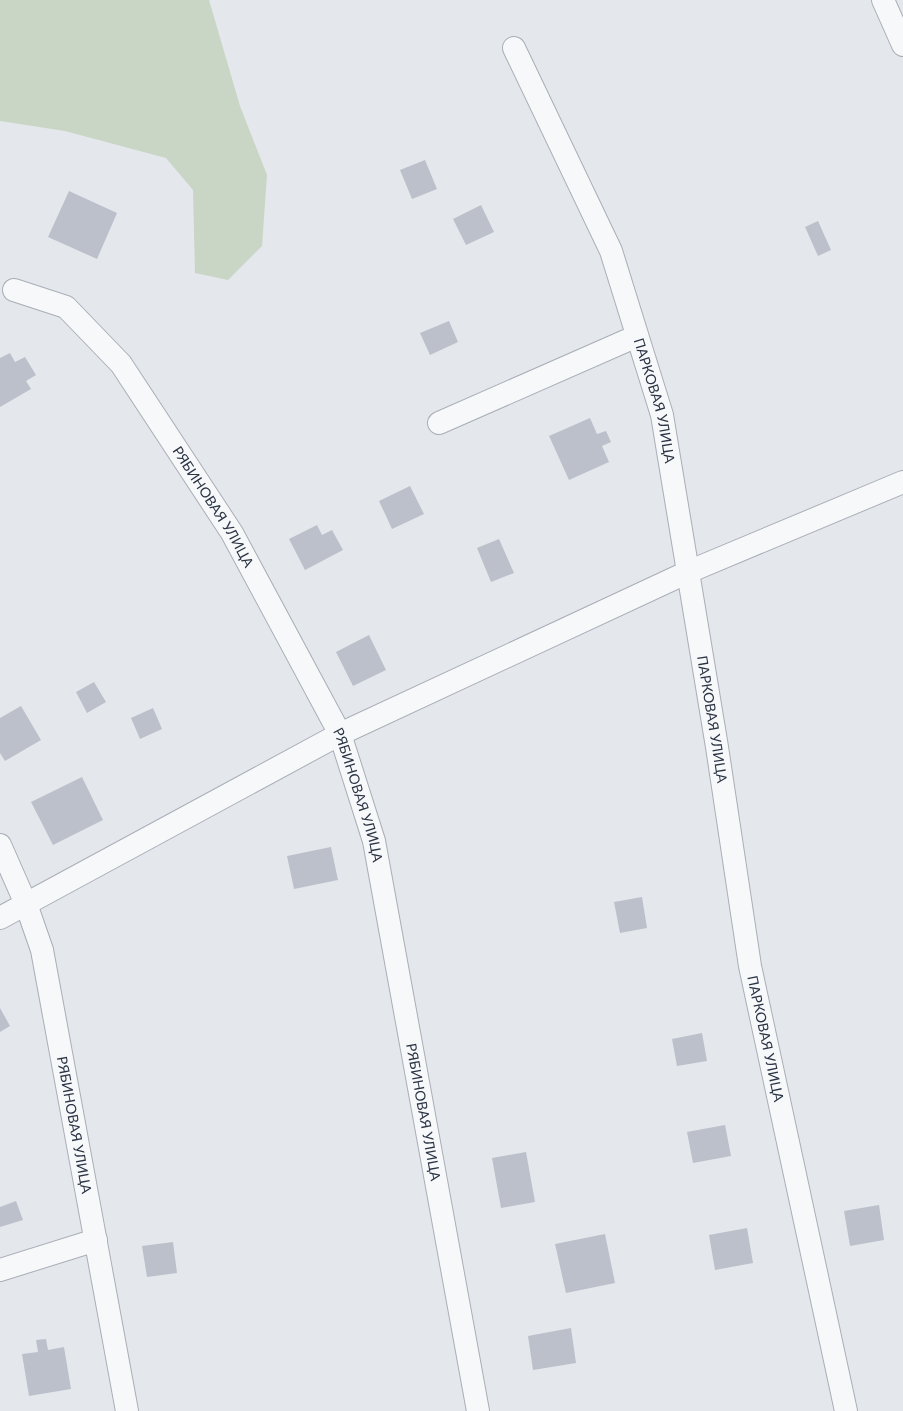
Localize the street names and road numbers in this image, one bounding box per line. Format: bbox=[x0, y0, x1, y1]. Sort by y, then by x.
street label: ПАРКОВАЯ УЛИЦА bbox=[631, 336, 679, 465]
street label: РЯБИНОВАЯ УЛИЦА bbox=[169, 443, 258, 570]
street label: ПАРКОВАЯ УЛИЦА bbox=[694, 654, 731, 784]
street label: РЯБИНОВАЯ УЛИЦА bbox=[330, 724, 387, 864]
street label: ПАРКОВАЯ УЛИЦА bbox=[744, 974, 788, 1104]
street label: РЯБИНОВАЯ УЛИЦА bbox=[403, 1042, 445, 1183]
street label: РЯБИНОВАЯ УЛИЦА bbox=[54, 1055, 96, 1195]

